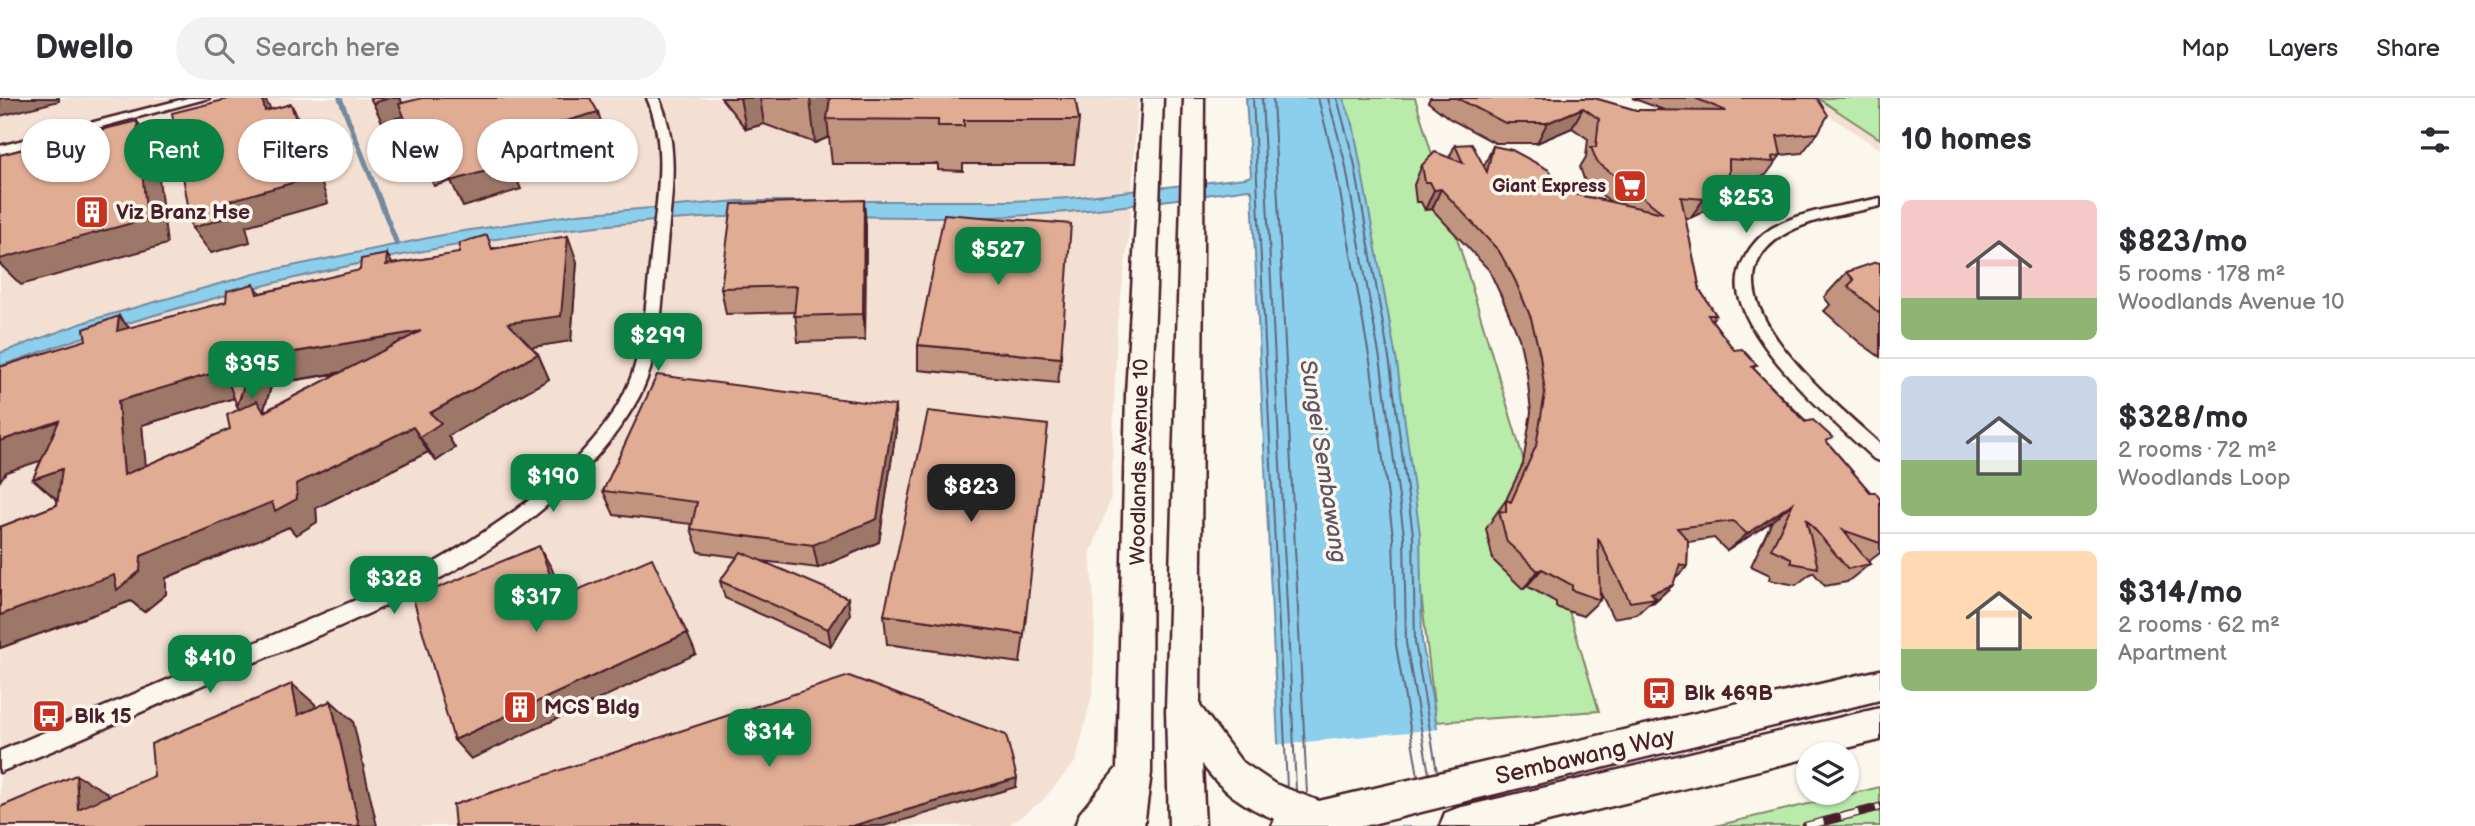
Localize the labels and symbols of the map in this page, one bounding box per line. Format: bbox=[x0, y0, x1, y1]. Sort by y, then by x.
supermarket icon: Giant Express bbox=[1611, 167, 1649, 205]
place label: Giant Express bbox=[1492, 176, 1606, 197]
pin: $253 bbox=[1705, 176, 1787, 235]
building icon: Viz Branz Hse bbox=[73, 193, 111, 231]
place label: Viz Branz Hse bbox=[116, 200, 250, 225]
pin: $527 bbox=[957, 228, 1039, 287]
pin: $299 bbox=[617, 314, 699, 373]
pin: $395 bbox=[211, 342, 293, 401]
street label: Woodlands Avenue 10 bbox=[1125, 358, 1154, 566]
water label: Sungei Sembawang bbox=[1293, 358, 1353, 565]
pin: $190 bbox=[512, 454, 594, 514]
pin: $823 bbox=[930, 464, 1012, 524]
pin: $328 bbox=[353, 556, 435, 616]
pin: $317 bbox=[495, 574, 577, 634]
pin: $410 bbox=[169, 636, 251, 695]
bus stop icon: Blk 469B bbox=[1640, 674, 1678, 712]
place label: Blk 469B bbox=[1684, 681, 1773, 706]
building icon: MCS Bldg bbox=[501, 688, 539, 726]
place label: MCS Bldg bbox=[544, 695, 640, 720]
bus stop icon: Blk 15 bbox=[30, 697, 68, 735]
place label: Blk 15 bbox=[74, 704, 132, 729]
pin: $314 bbox=[728, 710, 810, 769]
street label: Sembawang Way bbox=[1493, 722, 1678, 791]

